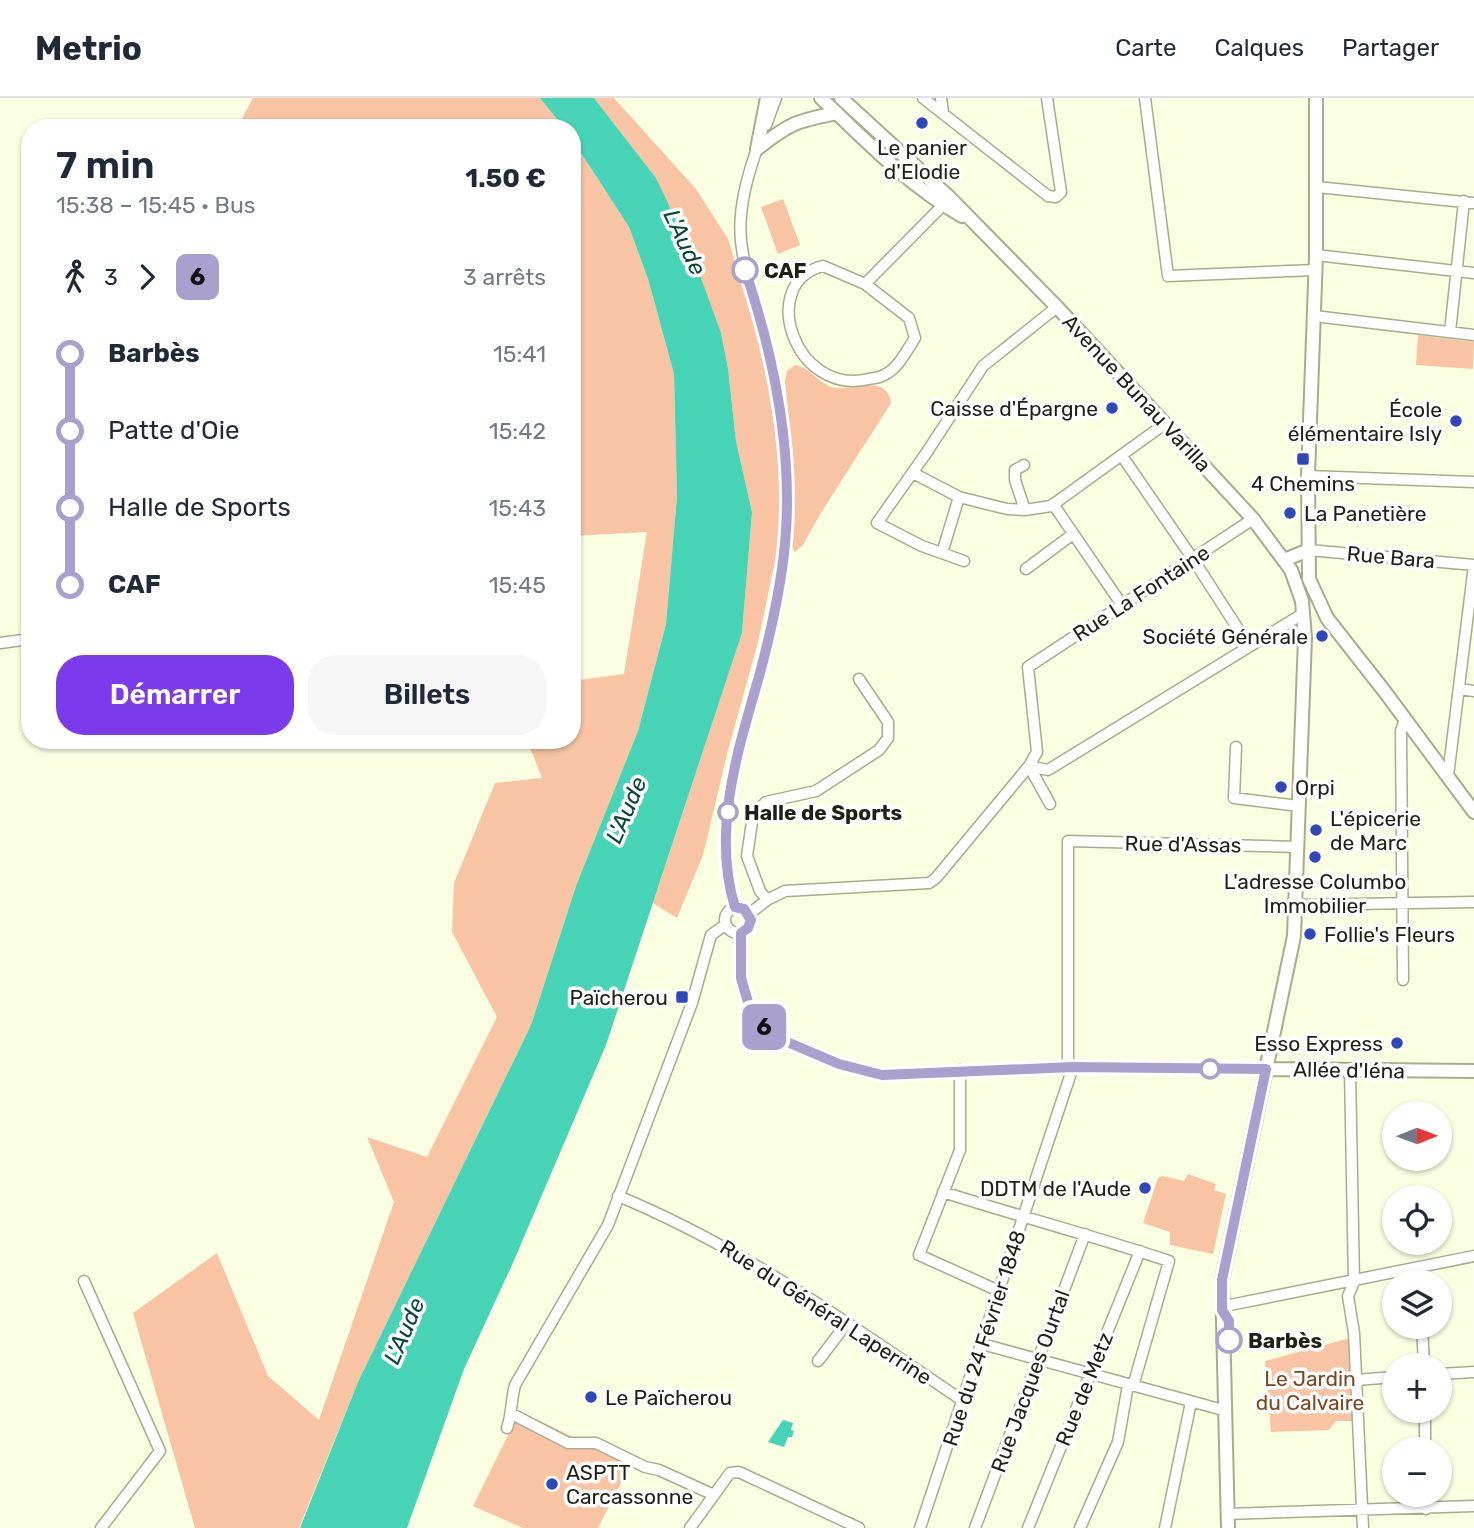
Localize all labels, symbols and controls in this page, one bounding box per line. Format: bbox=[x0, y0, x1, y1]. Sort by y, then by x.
text: Metrio bbox=[35, 29, 142, 68]
text: Carte bbox=[1115, 34, 1176, 62]
text: Calques bbox=[1214, 34, 1304, 62]
text: Partager bbox=[1342, 34, 1439, 62]
marker: Le panier d'Elodie bbox=[914, 115, 930, 131]
place label: Le panier d'Elodie bbox=[877, 135, 967, 184]
text: 7 min bbox=[56, 142, 155, 188]
text: 1.50 € bbox=[465, 163, 546, 194]
text: 15:38 – 15:45 · Bus bbox=[56, 191, 255, 219]
water label: L'Aude bbox=[658, 205, 712, 280]
marker: CAF bbox=[732, 257, 758, 283]
icon: walk bbox=[56, 258, 94, 296]
icon: forward bbox=[128, 258, 166, 296]
place label: CAF bbox=[764, 258, 807, 283]
text: 3 bbox=[104, 263, 118, 291]
text: 6 bbox=[190, 263, 205, 291]
text: 3 arrêts bbox=[463, 263, 546, 291]
street label: Avenue Bunau Varilla bbox=[1058, 309, 1216, 477]
text: Barbès bbox=[108, 338, 200, 369]
text: 15:41 bbox=[493, 340, 546, 368]
place label: Caisse d'Épargne bbox=[930, 396, 1098, 421]
place label: École élémentaire Isly bbox=[1288, 397, 1442, 446]
marker: Caisse d'Épargne bbox=[1104, 400, 1120, 416]
marker: École élémentaire Isly bbox=[1448, 413, 1464, 429]
text: Patte d'Oie bbox=[108, 415, 240, 446]
text: 15:42 bbox=[489, 417, 546, 445]
marker: 4 Chemins bbox=[1295, 451, 1311, 467]
place label: 4 Chemins bbox=[1251, 471, 1355, 496]
text: Halle de Sports bbox=[108, 492, 291, 523]
text: 15:43 bbox=[489, 494, 546, 522]
place label: La Panetière bbox=[1304, 501, 1426, 526]
marker: La Panetière bbox=[1282, 505, 1298, 521]
street label: Rue La Fontaine bbox=[1068, 540, 1214, 646]
street label: Rue Bara bbox=[1346, 541, 1436, 573]
text: CAF bbox=[108, 569, 161, 600]
text: 15:45 bbox=[489, 571, 546, 599]
place label: Société Générale bbox=[1143, 624, 1308, 649]
marker: Société Générale bbox=[1314, 628, 1330, 644]
button: Démarrer bbox=[56, 655, 294, 735]
button: Billets bbox=[308, 655, 546, 735]
water label: L'Aude bbox=[600, 772, 653, 847]
place label: Orpi bbox=[1295, 775, 1335, 800]
marker: Orpi bbox=[1273, 779, 1289, 795]
place label: Halle de Sports bbox=[744, 800, 902, 825]
marker: Halle de Sports bbox=[718, 802, 738, 822]
place label: L'épicerie de Marc bbox=[1330, 806, 1421, 855]
marker: L'épicerie de Marc bbox=[1308, 822, 1324, 838]
street label: Rue d'Assas bbox=[1124, 830, 1242, 858]
marker: L'adresse Columbo Immobilier bbox=[1307, 849, 1323, 865]
place label: L'adresse Columbo Immobilier bbox=[1224, 869, 1406, 918]
place label: Follie's Fleurs bbox=[1324, 922, 1455, 947]
marker: Follie's Fleurs bbox=[1302, 926, 1318, 942]
place label: Païcherou bbox=[569, 985, 668, 1010]
marker: Païcherou bbox=[674, 989, 690, 1005]
line badge: 6 bbox=[741, 1004, 787, 1050]
text: 6 bbox=[756, 1013, 772, 1041]
place label: Esso Express bbox=[1254, 1031, 1383, 1056]
marker: Esso Express bbox=[1389, 1035, 1405, 1051]
street label: Allée d'Iéna bbox=[1293, 1057, 1405, 1083]
unlabelled marker bbox=[1200, 1059, 1220, 1079]
north arrow bbox=[1382, 1101, 1452, 1171]
map controls bbox=[1382, 1101, 1452, 1507]
place label: DDTM de l'Aude bbox=[980, 1176, 1131, 1201]
marker: DDTM de l'Aude bbox=[1137, 1180, 1153, 1196]
button: locate bbox=[1382, 1185, 1452, 1255]
street label: Rue du 24 Février 1848 bbox=[937, 1227, 1031, 1449]
street label: Rue du Général Laperrine bbox=[716, 1234, 936, 1390]
button: layers bbox=[1382, 1269, 1452, 1339]
street label: Rue Jacques Ourtal bbox=[985, 1286, 1075, 1476]
water label: L'Aude bbox=[378, 1293, 431, 1368]
marker: Barbès bbox=[1216, 1327, 1242, 1353]
place label: Barbès bbox=[1248, 1328, 1322, 1353]
street label: Rue de Metz bbox=[1050, 1329, 1118, 1449]
button: + bbox=[1382, 1353, 1452, 1423]
park label: Le Jardin du Calvaire bbox=[1256, 1366, 1364, 1415]
place label: Le Païcherou bbox=[605, 1385, 732, 1410]
marker: Le Païcherou bbox=[583, 1389, 599, 1405]
button: − bbox=[1382, 1437, 1452, 1507]
place label: ASPTT Carcassonne bbox=[566, 1460, 693, 1509]
marker: ASPTT Carcassonne bbox=[544, 1476, 560, 1492]

